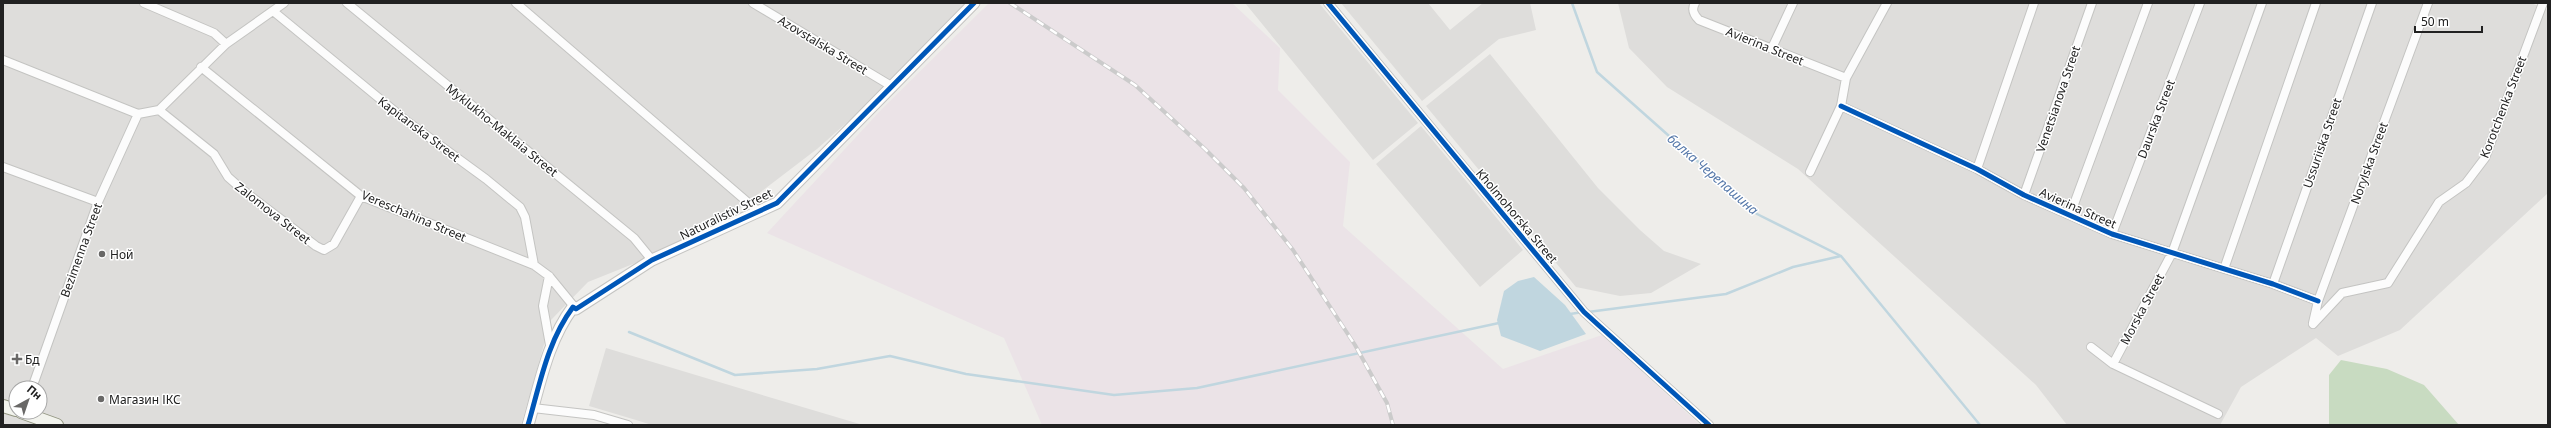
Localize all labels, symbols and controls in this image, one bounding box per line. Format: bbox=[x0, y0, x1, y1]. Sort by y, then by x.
scale bar bbox=[2415, 8, 2482, 34]
street label: Azovstalska Street bbox=[775, 11, 872, 79]
text: 50 m bbox=[2421, 13, 2449, 30]
street label: Avierina Street bbox=[1724, 23, 1807, 70]
street label: Venetsianova Street bbox=[2032, 43, 2084, 155]
street label: Korotchenka Street bbox=[2476, 53, 2531, 161]
street label: Daurska Street bbox=[2133, 76, 2179, 161]
street label: Myklukho-Maklaia Street bbox=[443, 80, 562, 181]
street label: Kapitanska Street bbox=[374, 93, 464, 166]
street label: Ussuriiska Street bbox=[2299, 95, 2346, 190]
street label: Norylska Street bbox=[2346, 119, 2392, 206]
water label: балка Черепашина bbox=[1664, 129, 1763, 219]
street label: Kholmohorska Street bbox=[1472, 165, 1562, 267]
street label: Zalomova Street bbox=[232, 178, 315, 248]
street label: Avierina Street bbox=[2037, 183, 2120, 233]
street label: Naturalistiv Street bbox=[677, 184, 776, 244]
street label: Vereschahina Street bbox=[359, 186, 470, 246]
street label: Bezimenna Street bbox=[56, 200, 106, 300]
place label: Ной bbox=[110, 246, 134, 263]
marker: Ной bbox=[97, 249, 107, 259]
street label: Morska Street bbox=[2116, 270, 2168, 348]
place label: Бд bbox=[25, 351, 40, 368]
marker: Бд bbox=[12, 354, 22, 364]
north arrow bbox=[8, 380, 48, 420]
text: Пн bbox=[24, 381, 46, 403]
place label: Магазин ІКС bbox=[109, 391, 181, 408]
marker: Магазин ІКС bbox=[96, 394, 106, 404]

